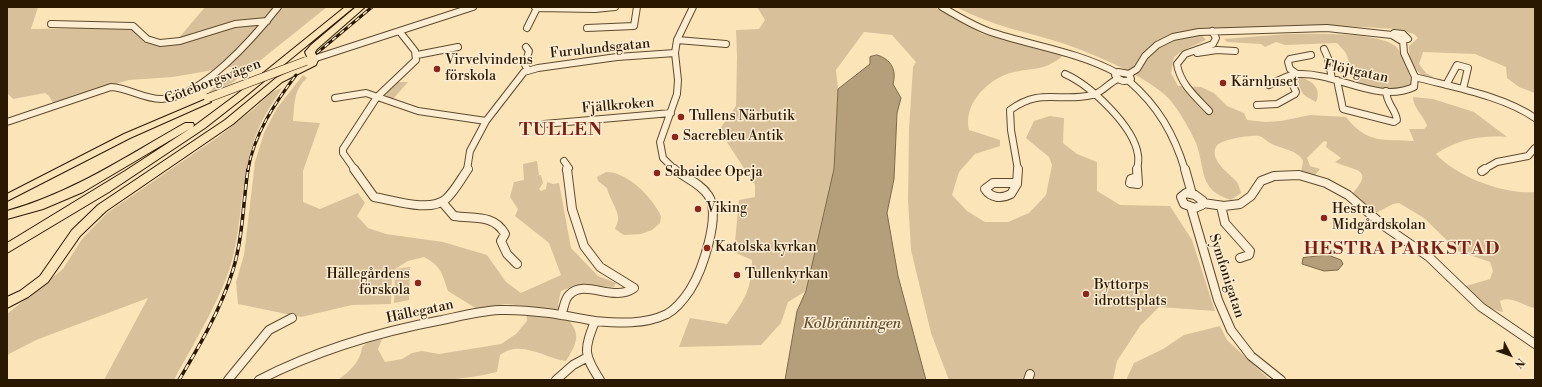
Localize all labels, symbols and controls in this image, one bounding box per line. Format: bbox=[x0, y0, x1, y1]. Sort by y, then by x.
street label: Furulundsgatan bbox=[549, 35, 651, 63]
place label: Virvelvindens förskola bbox=[445, 53, 533, 86]
street label: Göteborgsvägen bbox=[162, 56, 264, 108]
street label: Flöjtgatan bbox=[1322, 57, 1390, 87]
marker: Virvelvindens förskola bbox=[432, 64, 442, 74]
place label: Kärnhuset bbox=[1231, 75, 1298, 91]
marker: Kärnhuset bbox=[1218, 78, 1228, 88]
street label: Fjällkroken bbox=[581, 94, 655, 118]
place label: Tullens Närbutik bbox=[689, 109, 794, 125]
marker: Tullens Närbutik bbox=[676, 112, 686, 122]
district label: TULLEN bbox=[519, 120, 603, 142]
place label: Sacrebleu Antik bbox=[683, 129, 783, 145]
marker: Sacrebleu Antik bbox=[670, 132, 680, 142]
place label: Sabaidee Opeja bbox=[665, 165, 763, 181]
marker: Sabaidee Opeja bbox=[652, 168, 662, 178]
place label: Viking bbox=[706, 201, 747, 217]
place label: Hestra Midgårdskolan bbox=[1332, 202, 1426, 234]
marker: Viking bbox=[693, 204, 703, 214]
marker: Hestra Midgårdskolan bbox=[1319, 213, 1329, 223]
street label: Symfonigatan bbox=[1205, 232, 1247, 320]
district label: HESTRA PARKSTAD bbox=[1304, 239, 1500, 261]
place label: Katolska kyrkan bbox=[715, 240, 817, 256]
marker: Katolska kyrkan bbox=[702, 243, 712, 253]
place label: Hällegårdens förskola bbox=[327, 267, 410, 300]
place label: Tullenkyrkan bbox=[745, 267, 828, 283]
marker: Tullenkyrkan bbox=[732, 270, 742, 280]
marker: Hällegårdens förskola bbox=[413, 278, 423, 288]
place label: Byttorps idrottsplats bbox=[1094, 278, 1167, 310]
marker: Byttorps idrottsplats bbox=[1081, 289, 1091, 299]
street label: Hällegatan bbox=[385, 297, 455, 327]
water label: Kolbränningen bbox=[803, 315, 901, 333]
north arrow bbox=[1490, 335, 1530, 375]
text: N bbox=[1511, 355, 1527, 371]

